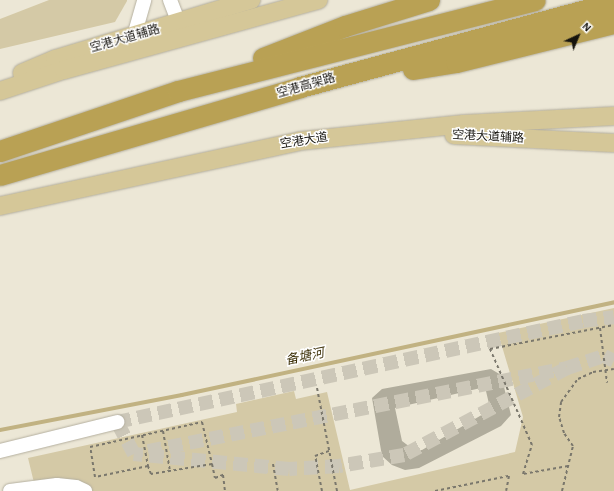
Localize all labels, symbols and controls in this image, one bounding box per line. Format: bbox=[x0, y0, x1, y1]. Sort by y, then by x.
north arrow bbox=[558, 16, 598, 56]
text: N bbox=[580, 20, 593, 34]
street label: 空港大道辅路 bbox=[88, 22, 162, 56]
street label: 空港高架路 bbox=[275, 71, 337, 101]
street label: 空港大道辅路 bbox=[452, 128, 524, 146]
street label: 空港大道 bbox=[279, 130, 329, 152]
water label: 备塘河 bbox=[284, 346, 326, 370]

